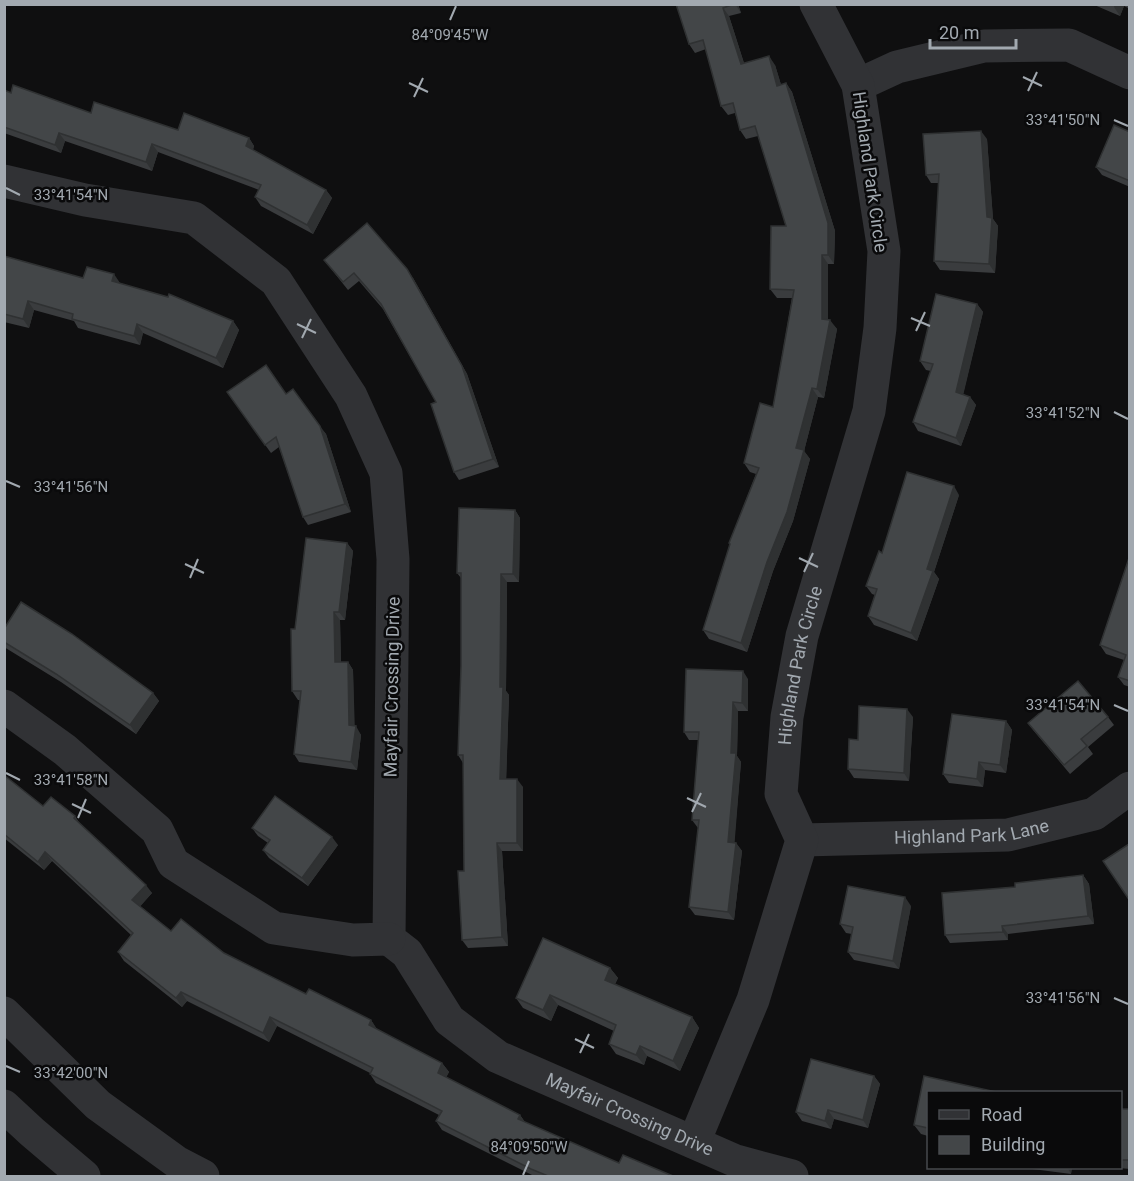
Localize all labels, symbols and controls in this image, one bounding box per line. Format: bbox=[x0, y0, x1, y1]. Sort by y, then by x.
scale bar bbox=[930, 12, 1016, 50]
text: 20 m bbox=[939, 22, 979, 43]
text: 84°09'45"W bbox=[412, 26, 488, 44]
street label: Highland Park Circle bbox=[849, 90, 892, 254]
text: 33°41'50"N bbox=[1026, 111, 1100, 129]
text: 33°41'54"N bbox=[34, 186, 108, 204]
text: 33°41'52"N bbox=[1026, 404, 1100, 422]
text: 33°41'56"N bbox=[34, 478, 108, 496]
street label: Highland Park Circle bbox=[774, 583, 826, 746]
street label: Mayfair Crossing Drive bbox=[379, 596, 404, 778]
text: 33°41'54"N bbox=[1026, 696, 1100, 714]
text: 33°41'58"N bbox=[34, 771, 108, 789]
street label: Highland Park Lane bbox=[894, 814, 1051, 848]
text: 33°41'56"N bbox=[1026, 989, 1100, 1007]
text: 33°42'00"N bbox=[34, 1064, 108, 1082]
street label: Mayfair Crossing Drive bbox=[543, 1068, 717, 1160]
legend bbox=[927, 1091, 1122, 1169]
text: Road bbox=[981, 1104, 1022, 1125]
text: Building bbox=[981, 1134, 1045, 1155]
text: 84°09'50"W bbox=[491, 1138, 567, 1156]

